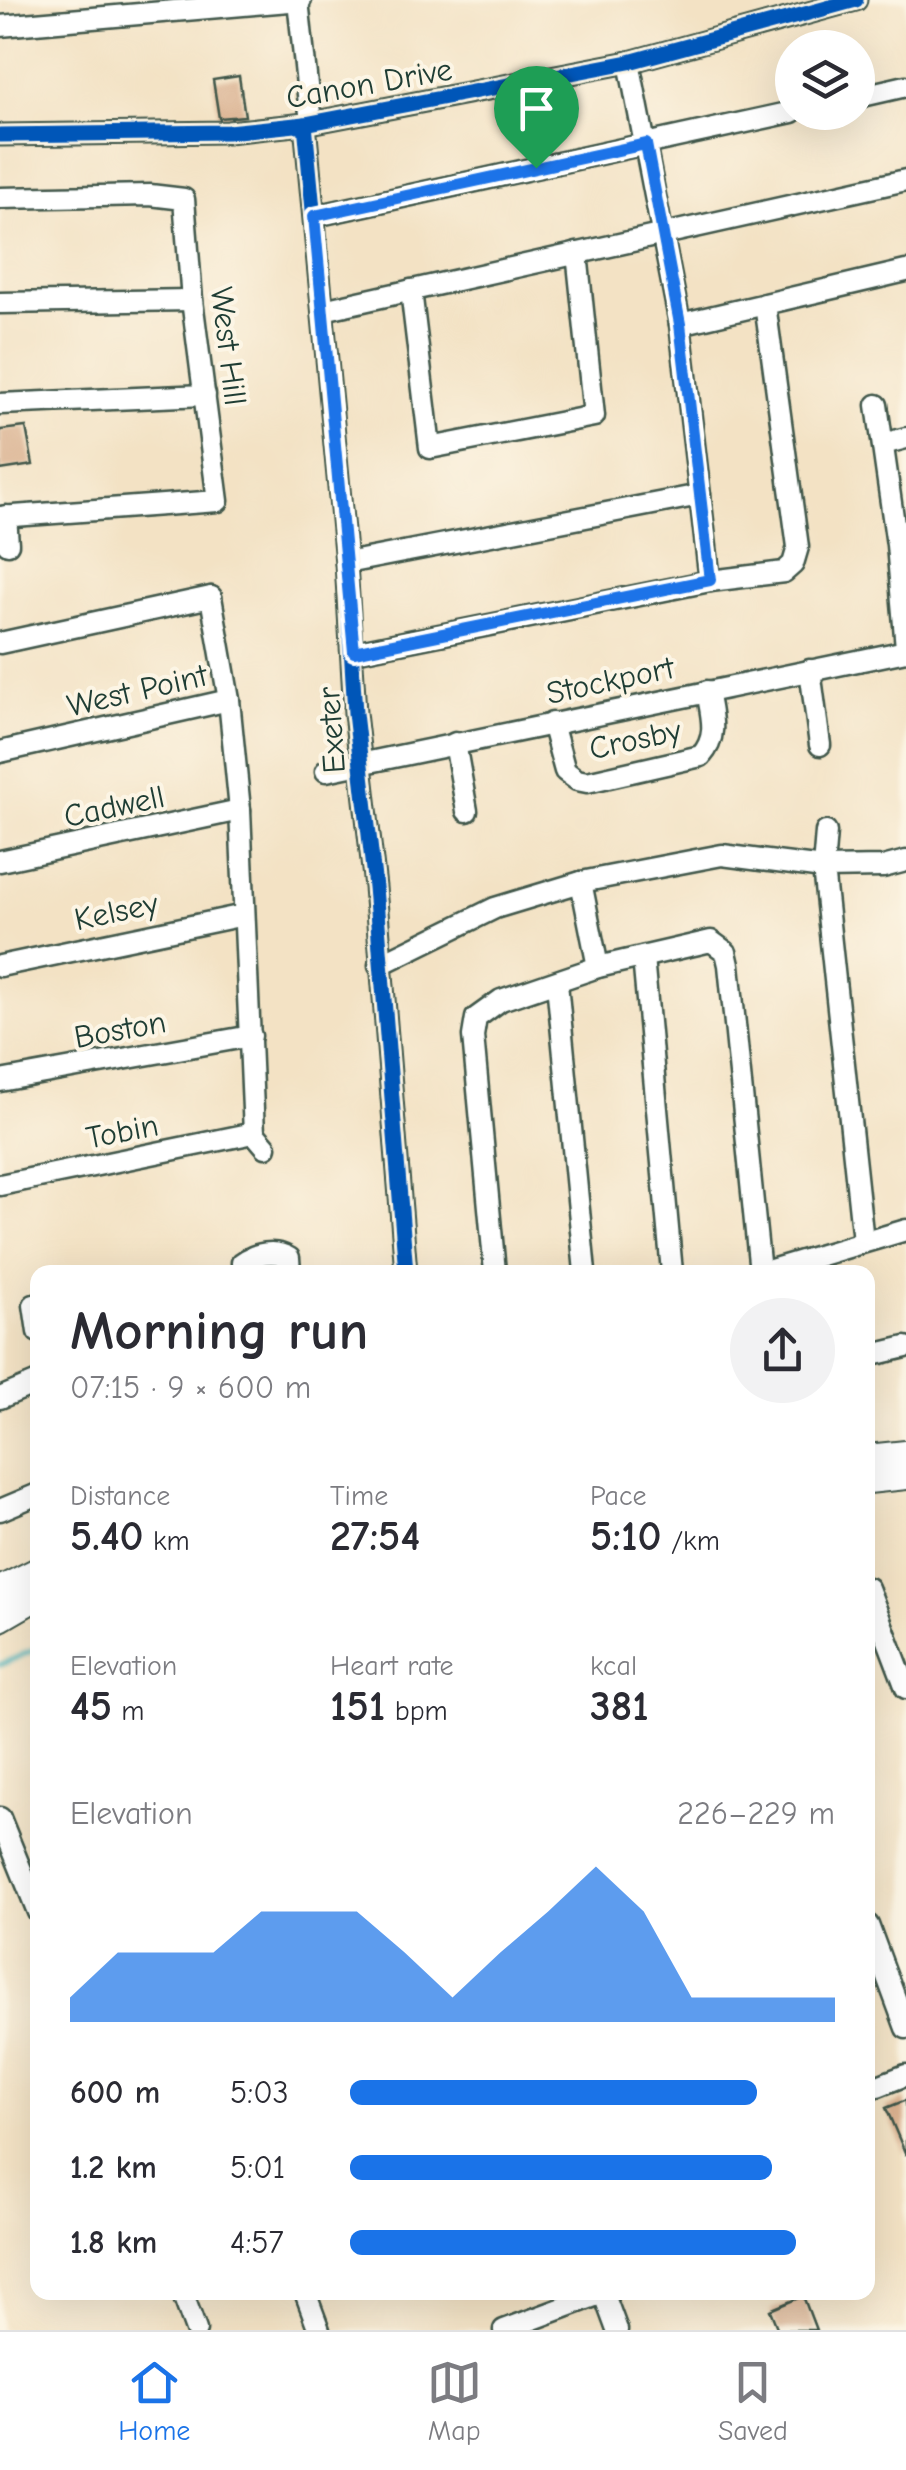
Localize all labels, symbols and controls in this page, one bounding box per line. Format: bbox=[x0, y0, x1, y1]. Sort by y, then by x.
map controls bbox=[775, 30, 875, 130]
button: layers bbox=[775, 30, 875, 130]
street label: Canon Drive bbox=[283, 51, 455, 116]
pin bbox=[494, 66, 579, 169]
icon: arrive bbox=[509, 81, 564, 136]
street label: West Hill bbox=[203, 285, 254, 407]
street label: Stockport bbox=[543, 649, 678, 712]
street label: West Point bbox=[64, 656, 211, 725]
street label: Exeter bbox=[310, 685, 353, 775]
street label: Crosby bbox=[586, 712, 685, 767]
street label: Cadwell bbox=[61, 778, 168, 835]
street label: Kelsey bbox=[71, 884, 162, 938]
street label: Boston bbox=[71, 1003, 169, 1056]
street label: Tobin bbox=[83, 1106, 161, 1157]
button: share bbox=[730, 1298, 835, 1403]
text: Morning run bbox=[70, 1299, 368, 1363]
text: 07:15 · 9 × 600 m bbox=[70, 1369, 311, 1406]
text: Distance bbox=[70, 1480, 170, 1512]
text: Time bbox=[330, 1480, 388, 1512]
text: Pace bbox=[590, 1480, 646, 1512]
text: 5.40 bbox=[70, 1512, 144, 1561]
text: 27:54 bbox=[330, 1512, 420, 1561]
text: 5:10 bbox=[590, 1512, 662, 1561]
text: km bbox=[144, 1525, 190, 1557]
text: /km bbox=[662, 1525, 720, 1557]
text: Elevation bbox=[70, 1650, 177, 1682]
text: Heart rate bbox=[330, 1650, 453, 1682]
text: kcal bbox=[590, 1650, 637, 1682]
text: 45 bbox=[70, 1682, 112, 1731]
text: 151 bbox=[330, 1682, 385, 1731]
text: 381 bbox=[590, 1682, 649, 1731]
text: m bbox=[112, 1695, 145, 1727]
text: bpm bbox=[385, 1695, 448, 1727]
text: Elevation bbox=[70, 1795, 193, 1832]
text: 226–229 m bbox=[677, 1795, 835, 1832]
text: 600 m bbox=[70, 2074, 160, 2111]
text: 5:03 bbox=[230, 2074, 289, 2111]
text: 1.2 km bbox=[70, 2149, 157, 2186]
text: 5:01 bbox=[230, 2149, 285, 2186]
text: 1.8 km bbox=[70, 2224, 157, 2261]
text: 4:57 bbox=[230, 2224, 284, 2261]
tab: Home bbox=[118, 2355, 190, 2447]
tab: Map bbox=[427, 2355, 482, 2447]
tab: Saved bbox=[718, 2355, 788, 2447]

